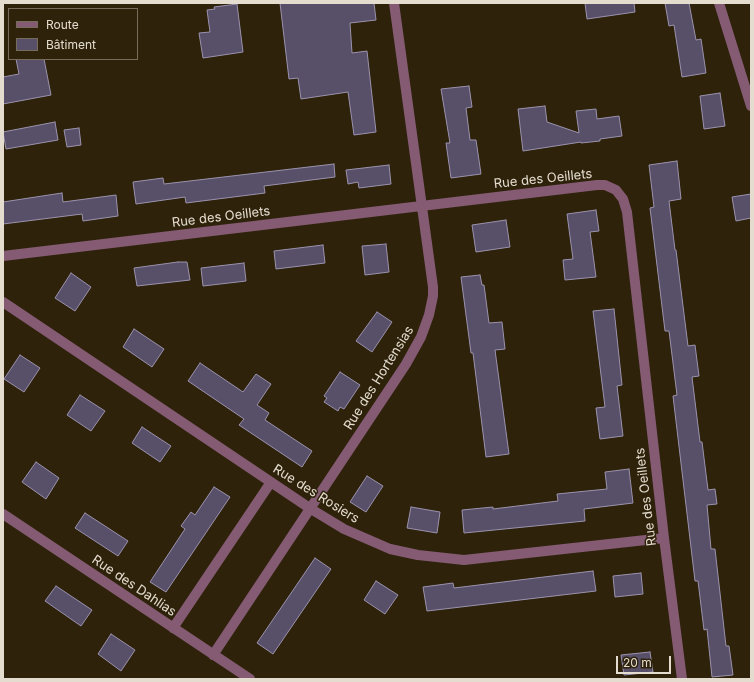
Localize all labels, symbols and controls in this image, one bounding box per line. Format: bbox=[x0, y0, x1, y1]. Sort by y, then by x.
legend bbox=[8, 8, 138, 60]
text: Route bbox=[46, 17, 79, 32]
text: Bâtiment bbox=[46, 37, 96, 52]
street label: Rue des Oeillets bbox=[493, 166, 593, 192]
street label: Rue des Oeillets bbox=[171, 203, 271, 231]
street label: Rue des Hortensias bbox=[341, 323, 417, 433]
street label: Rue des Oeillets bbox=[632, 447, 660, 547]
street label: Rue des Rosiers bbox=[270, 461, 362, 527]
street label: Rue des Dahlias bbox=[89, 552, 179, 620]
scale bar bbox=[618, 648, 673, 674]
text: 20 m bbox=[623, 655, 652, 670]

